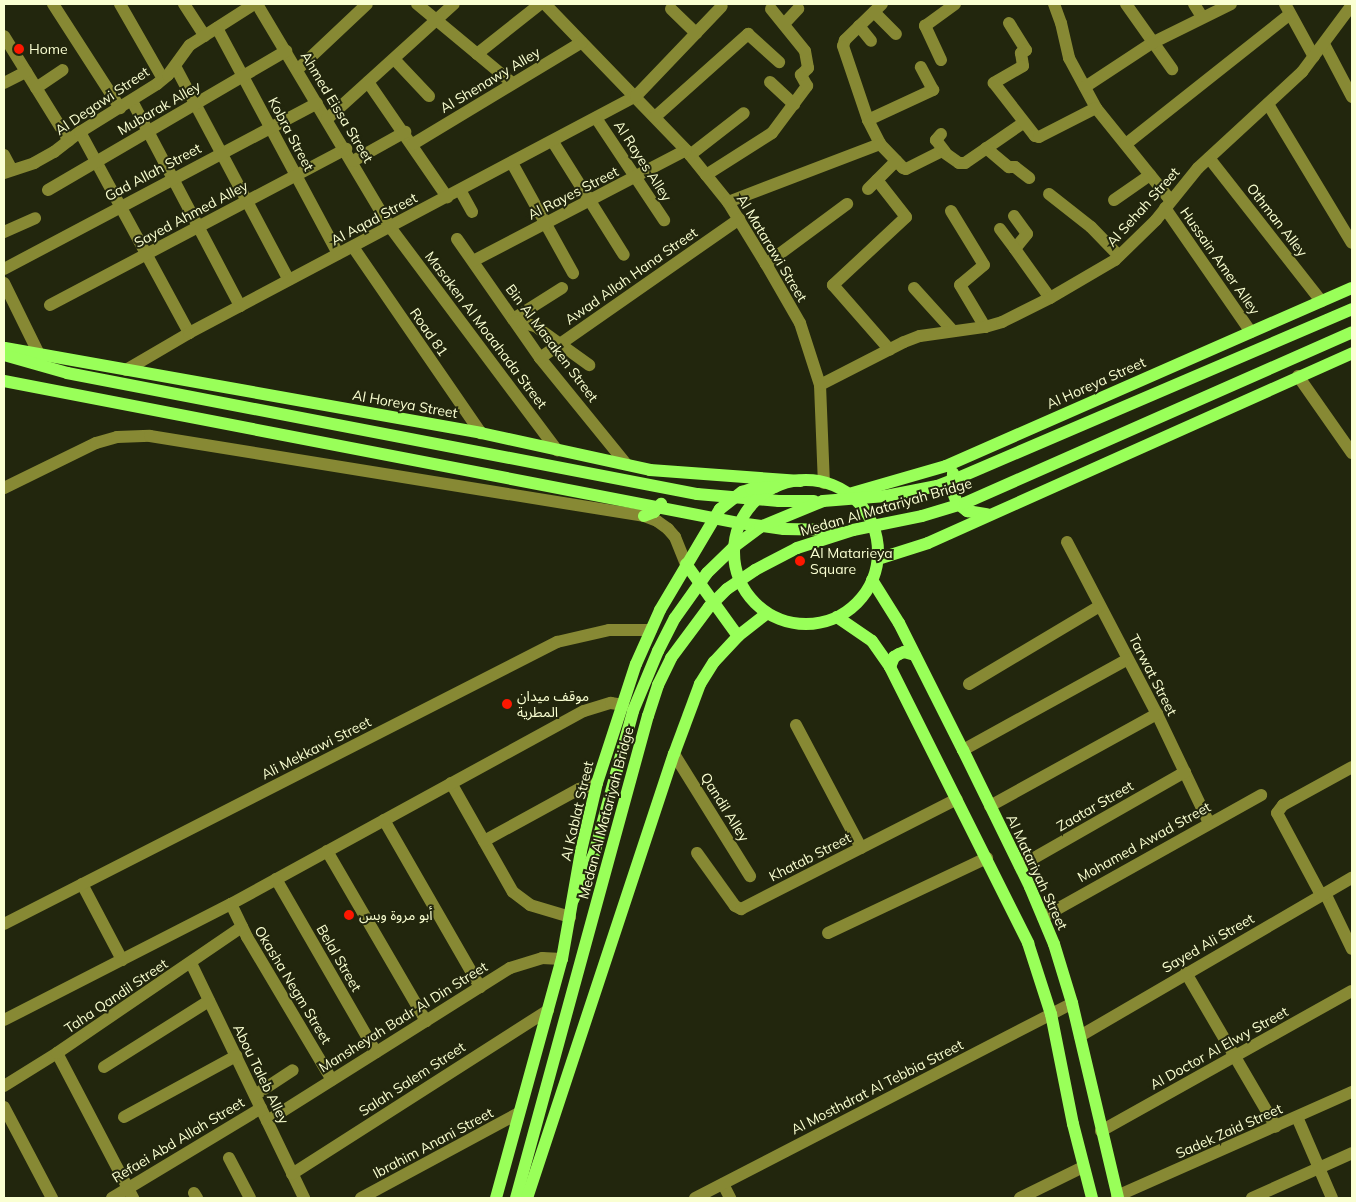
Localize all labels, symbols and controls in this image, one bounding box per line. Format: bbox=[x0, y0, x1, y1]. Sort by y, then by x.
place label: Home bbox=[29, 41, 68, 57]
marker: Home bbox=[13, 43, 25, 55]
street label: Al Shenawy Alley bbox=[437, 44, 543, 116]
street label: Ahmed Eissa Street bbox=[297, 48, 377, 166]
street label: Al Degawi Street bbox=[52, 63, 152, 139]
street label: Mubarak Alley bbox=[114, 77, 204, 139]
street label: Kobra Street bbox=[265, 94, 317, 174]
street label: Al Rayes Alley bbox=[611, 118, 675, 204]
street label: Gad Allah Street bbox=[102, 140, 204, 204]
street label: Al Rayes Street bbox=[525, 163, 621, 223]
street label: Al Sehah Street bbox=[1103, 164, 1183, 250]
street label: Sayed Ahmed Alley bbox=[131, 177, 251, 251]
street label: Othman Alley bbox=[1243, 180, 1311, 260]
street label: Al Aqad Street bbox=[328, 189, 420, 249]
street label: Al Matarawi Street bbox=[733, 191, 811, 305]
street label: Hussain Amer Alley bbox=[1177, 204, 1263, 318]
street label: Awad Allah Hana Street bbox=[562, 224, 700, 328]
street label: Masaken Al Moaahada Street bbox=[421, 248, 551, 412]
street label: Bin Al Masaken Street bbox=[502, 281, 602, 405]
street label: Road 81 bbox=[406, 305, 452, 359]
street label: Al Horeya Street bbox=[1044, 354, 1148, 412]
street label: Al Horeya Street bbox=[351, 386, 459, 422]
street label: Medan Al Matariyah Bridge bbox=[798, 474, 974, 540]
place label: Al Matarieya Square bbox=[810, 545, 893, 578]
marker: Al Matarieya Square bbox=[794, 555, 806, 567]
street label: Tarwat Street bbox=[1125, 632, 1181, 718]
place label: موقف ميدان المطرية bbox=[517, 688, 589, 720]
marker: موقف ميدان المطرية bbox=[501, 698, 513, 710]
street label: Ali Mekkawi Street bbox=[258, 713, 374, 783]
street label: Medan Al Matariyah Bridge bbox=[575, 725, 637, 901]
street label: Al Kablat Street bbox=[557, 759, 597, 863]
street label: Qandil Alley bbox=[697, 769, 753, 845]
street label: Zaatar Street bbox=[1054, 777, 1136, 835]
street label: Mohamed Awad Street bbox=[1074, 798, 1214, 886]
street label: Al Matariyah Street bbox=[1003, 812, 1071, 932]
street label: Khatab Street bbox=[766, 829, 854, 885]
place label: أبو مروة وبس bbox=[359, 907, 433, 923]
marker: أبو مروة وبس bbox=[343, 909, 355, 921]
street label: Sayed Ali Street bbox=[1159, 910, 1257, 976]
street label: Belal Street bbox=[313, 922, 365, 994]
street label: Okasha Negm Street bbox=[251, 923, 335, 1047]
street label: Taha Qandil Street bbox=[61, 955, 171, 1037]
street label: Mansheyah Badr Al Din Street bbox=[316, 958, 490, 1076]
street label: Al Doctor Al Elwy Street bbox=[1147, 1003, 1291, 1093]
street label: Abou Taleb Alley bbox=[230, 1021, 292, 1127]
street label: Al Mosthdrat Al Tebbia Street bbox=[788, 1036, 966, 1138]
street label: Salah Salem Street bbox=[356, 1038, 468, 1120]
street label: Refaei Abd Allah Street bbox=[109, 1094, 247, 1186]
street label: Sadek Zaid Street bbox=[1173, 1100, 1285, 1162]
street label: Ibrahim Anani Street bbox=[370, 1104, 496, 1182]

